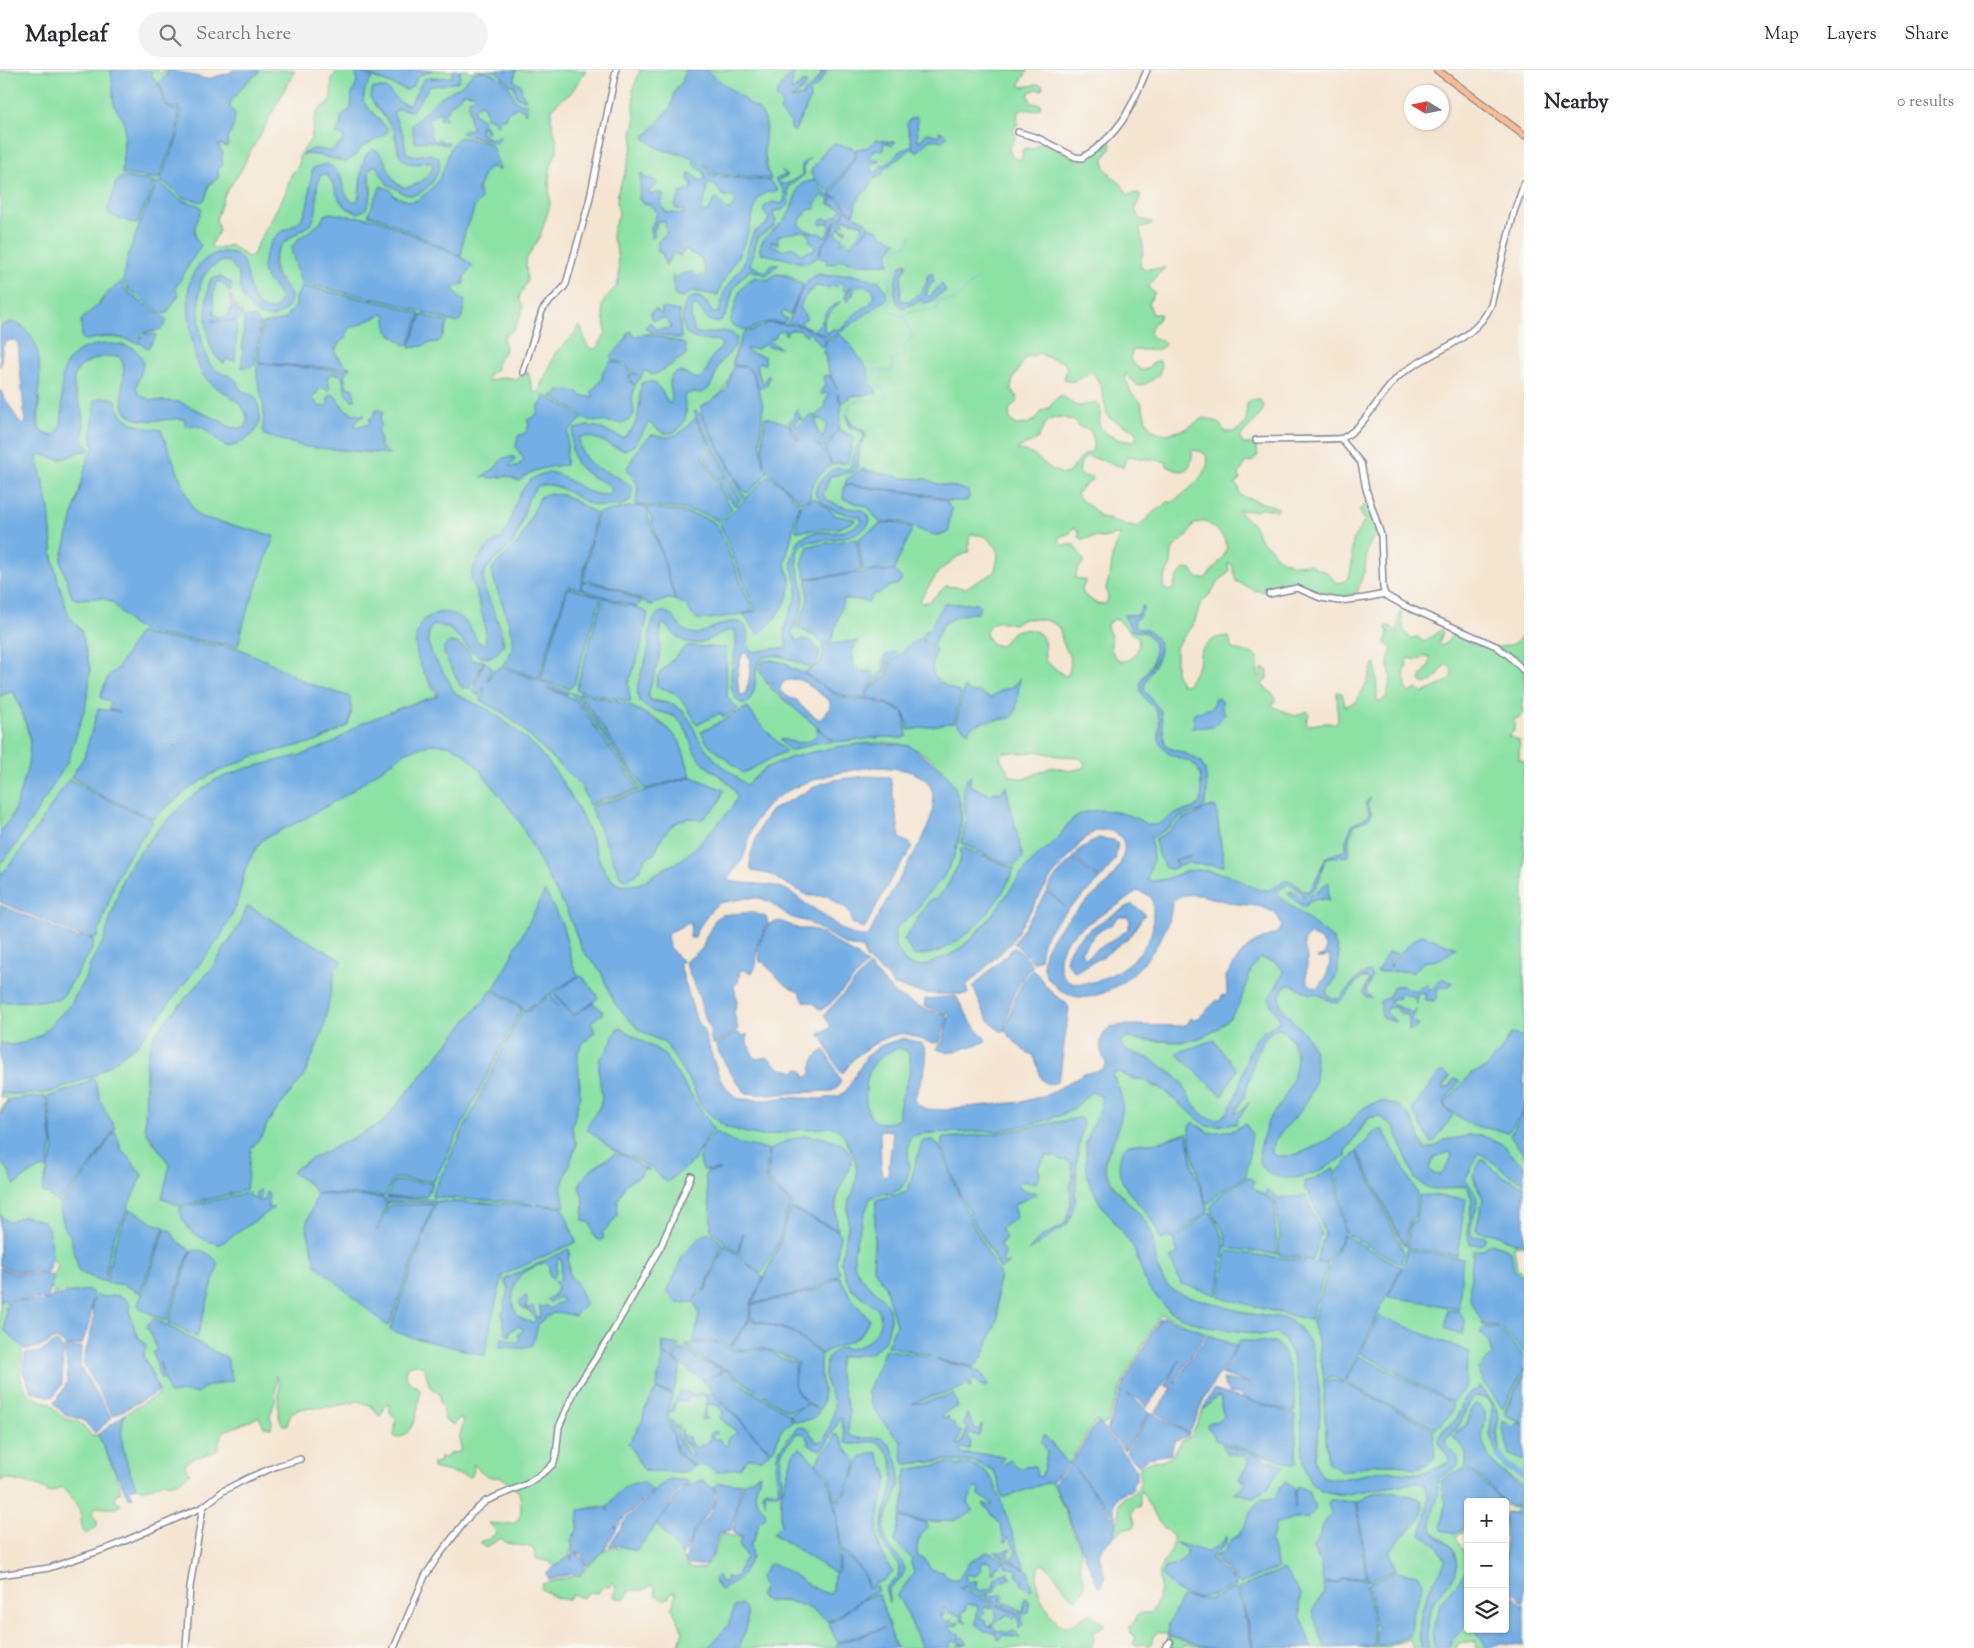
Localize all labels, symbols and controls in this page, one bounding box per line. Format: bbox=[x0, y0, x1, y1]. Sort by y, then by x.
search box bbox=[138, 12, 488, 57]
text: Mapleaf bbox=[25, 18, 108, 52]
icon: search bbox=[156, 21, 184, 49]
text: Search here bbox=[196, 21, 291, 48]
text: Map bbox=[1764, 22, 1799, 48]
text: Layers bbox=[1827, 22, 1877, 48]
text: Share bbox=[1905, 22, 1949, 48]
north arrow bbox=[1404, 85, 1449, 130]
text: Nearby bbox=[1544, 88, 1609, 118]
text: 0 results bbox=[1897, 91, 1954, 114]
map controls bbox=[1464, 1498, 1509, 1633]
button: + bbox=[1464, 1498, 1509, 1543]
button: − bbox=[1464, 1543, 1509, 1588]
button: layers bbox=[1464, 1588, 1509, 1633]

